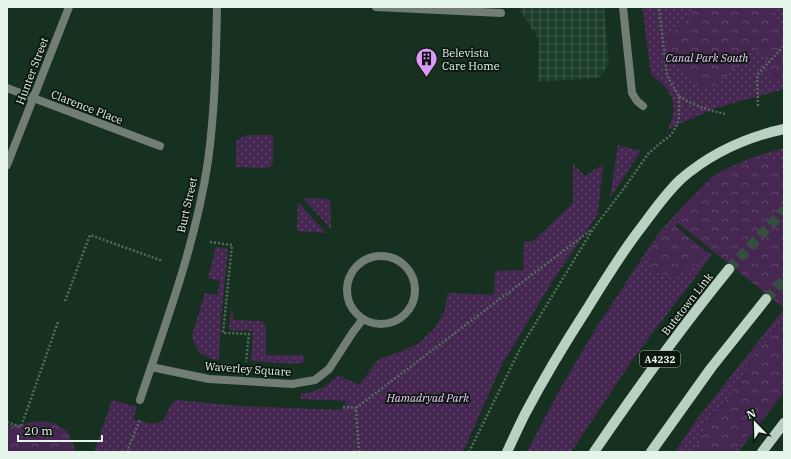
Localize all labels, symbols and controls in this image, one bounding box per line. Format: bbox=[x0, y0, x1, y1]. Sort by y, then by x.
street label: Hunter Street bbox=[13, 35, 51, 106]
building icon: Belevista Care Home bbox=[414, 46, 440, 79]
place label: Belevista Care Home bbox=[442, 46, 500, 73]
park label: Canal Park South bbox=[666, 51, 748, 65]
street label: Clarence Place bbox=[49, 87, 125, 127]
street label: Burt Street bbox=[174, 176, 200, 234]
street label: Butetown Link bbox=[658, 270, 716, 338]
road number: A4232 bbox=[640, 351, 680, 367]
street label: Waverley Square bbox=[204, 359, 292, 379]
park label: Hamadryad Park bbox=[386, 391, 469, 405]
north arrow bbox=[735, 403, 775, 443]
text: N bbox=[744, 406, 758, 422]
scale bar bbox=[18, 417, 102, 443]
text: 20 m bbox=[24, 423, 53, 438]

